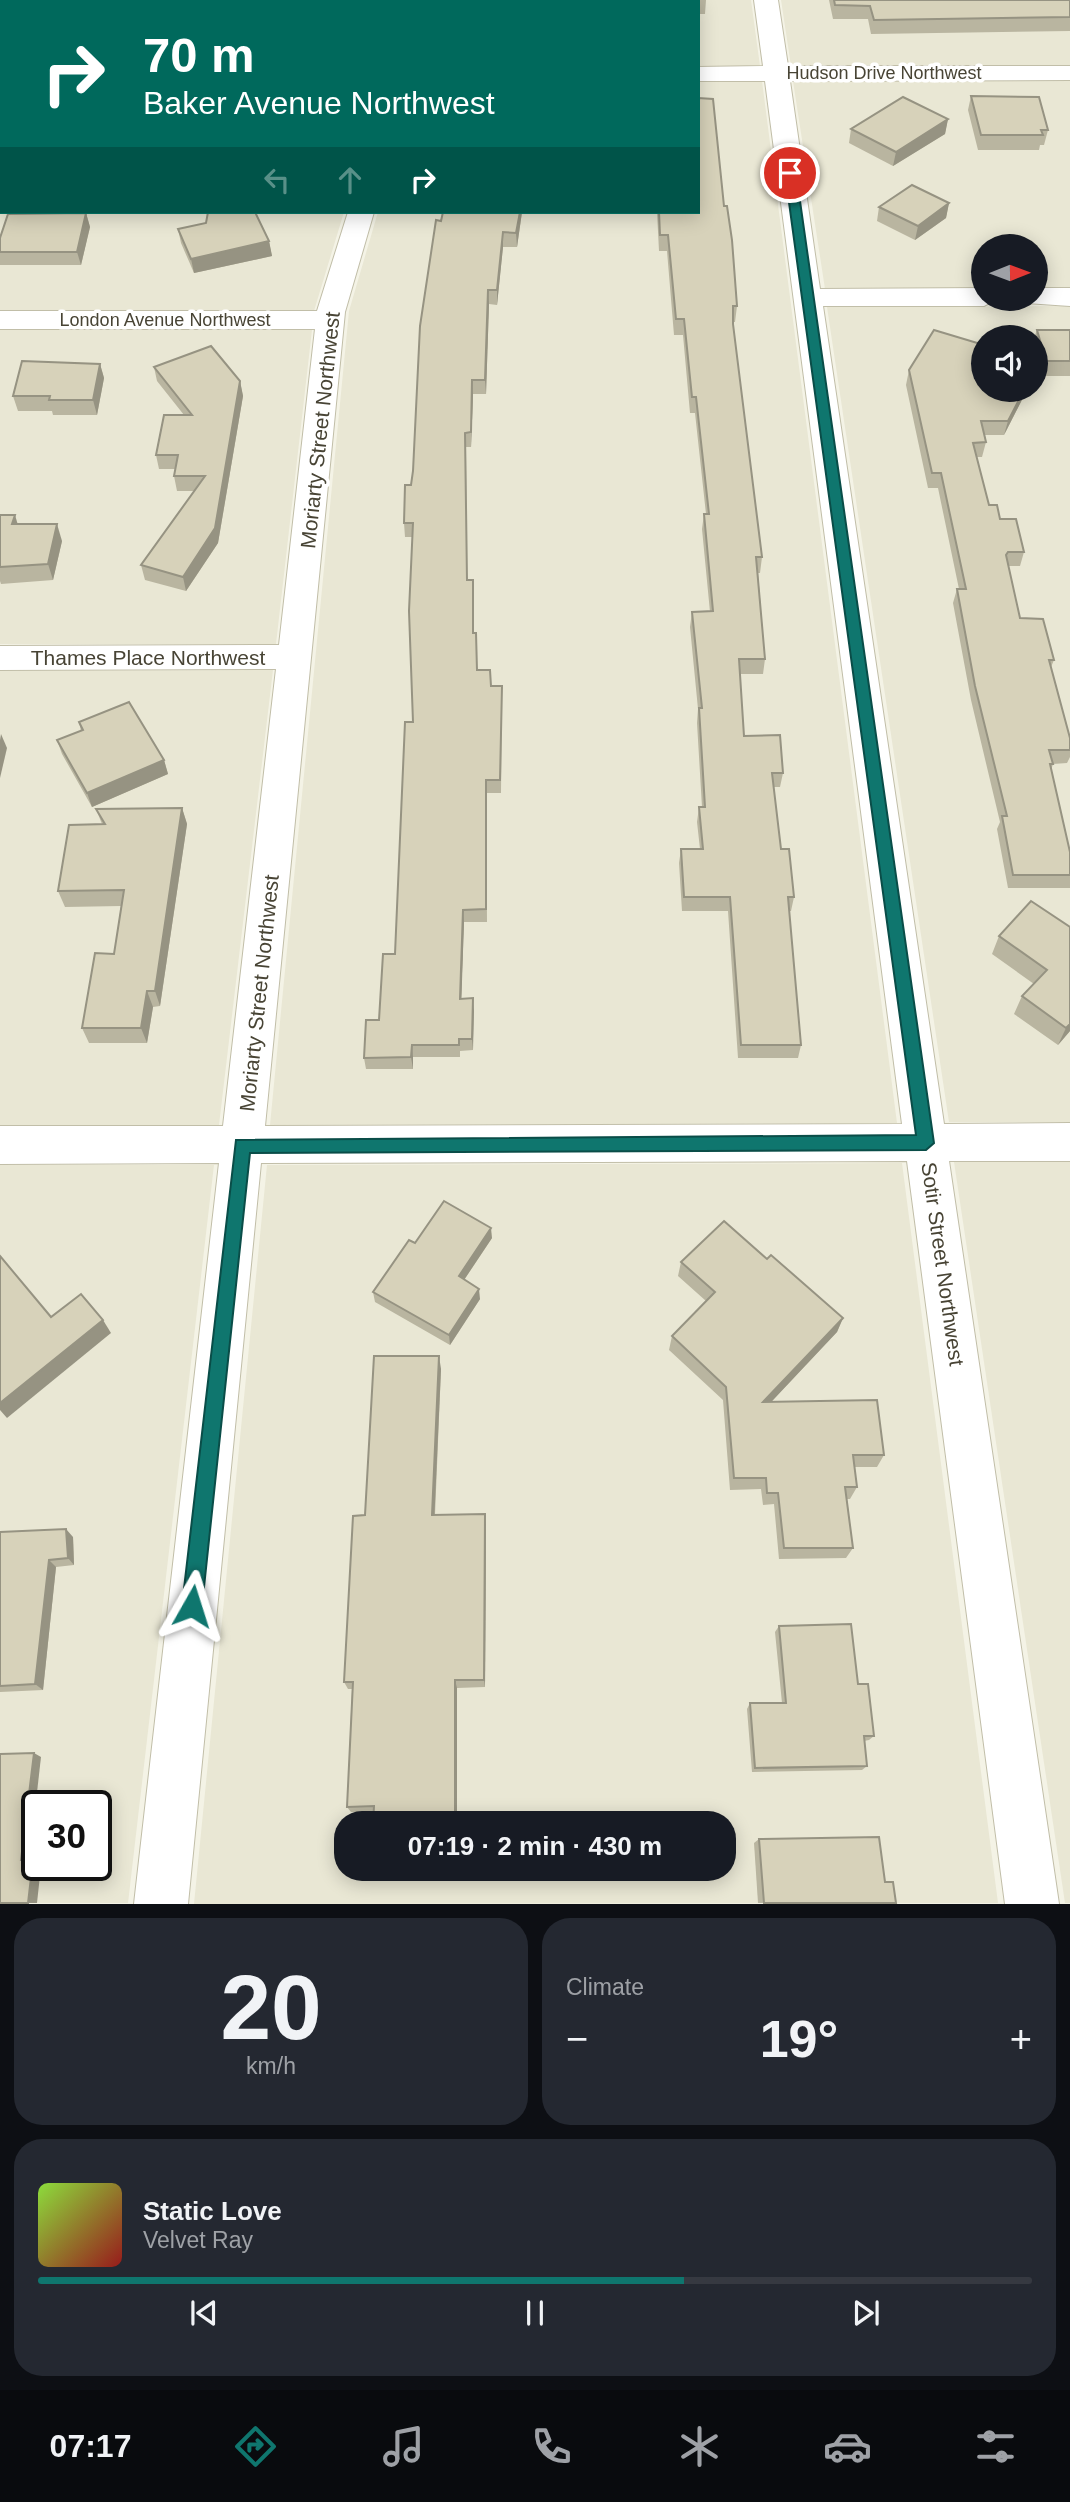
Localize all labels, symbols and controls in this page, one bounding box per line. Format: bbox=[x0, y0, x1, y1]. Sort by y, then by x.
icon: right bbox=[28, 28, 119, 119]
text: 70 m bbox=[143, 28, 255, 82]
street label: Hudson Drive Northwest bbox=[786, 63, 982, 83]
text: Baker Avenue Northwest bbox=[143, 85, 495, 121]
pin bbox=[760, 143, 820, 203]
icon: arrive bbox=[771, 154, 809, 192]
icon: left bbox=[258, 161, 296, 199]
icon: ahead bbox=[331, 161, 369, 199]
icon: right bbox=[404, 161, 442, 199]
north arrow bbox=[971, 234, 1048, 312]
map controls bbox=[971, 234, 1048, 402]
street label: London Avenue Northwest bbox=[60, 310, 270, 330]
street label: Moriarty Street Northwest bbox=[296, 310, 344, 550]
button: sound bbox=[971, 325, 1048, 402]
street label: Thames Place Northwest bbox=[31, 646, 265, 669]
street label: Moriarty Street Northwest bbox=[235, 873, 283, 1113]
street label: Sotir Street Northwest bbox=[917, 1161, 969, 1367]
position arrow bbox=[155, 1569, 229, 1643]
speed limit sign: 30 bbox=[21, 1790, 112, 1881]
text: 07:19 · 2 min · 430 m bbox=[408, 1831, 662, 1861]
text: 20 bbox=[220, 1957, 322, 2058]
text: Climate bbox=[566, 1974, 644, 2000]
text: 19° bbox=[760, 2010, 838, 2068]
text: − bbox=[566, 2018, 588, 2060]
text: + bbox=[1010, 2018, 1032, 2060]
text: km/h bbox=[246, 2053, 296, 2079]
text: Static Love bbox=[143, 2196, 282, 2226]
text: Velvet Ray bbox=[143, 2227, 253, 2253]
icon: previous bbox=[185, 2294, 223, 2332]
icon: pause bbox=[516, 2294, 554, 2332]
icon: next bbox=[847, 2294, 885, 2332]
icon: directions bbox=[231, 2422, 280, 2471]
icon: music bbox=[379, 2422, 428, 2471]
icon: phone bbox=[527, 2422, 576, 2471]
icon: climate bbox=[675, 2422, 724, 2471]
icon: car bbox=[823, 2422, 872, 2471]
icon: filters bbox=[971, 2422, 1020, 2471]
text: 07:17 bbox=[50, 2428, 131, 2464]

